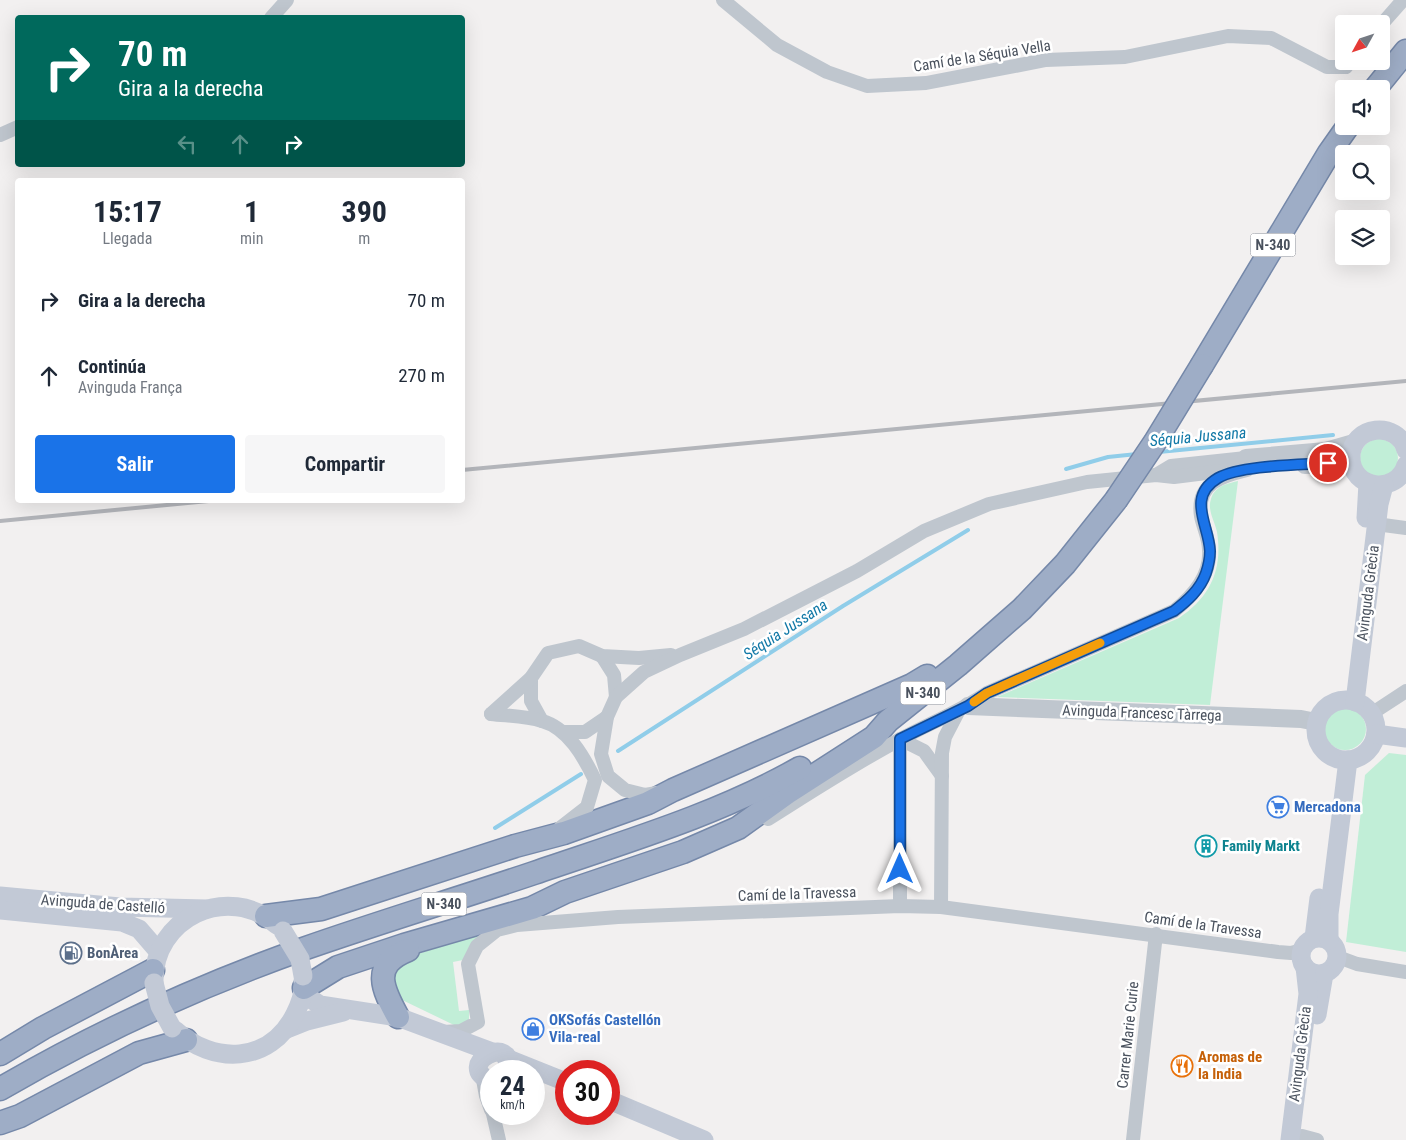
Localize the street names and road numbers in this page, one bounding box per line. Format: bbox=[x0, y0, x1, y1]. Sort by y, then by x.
street label: Camí de la Séquia Vella bbox=[912, 36, 1052, 76]
road number: N-340 bbox=[1250, 234, 1296, 256]
street label: Avinguda Grècia bbox=[1353, 544, 1383, 642]
road number: N-340 bbox=[900, 681, 946, 704]
street label: Avinguda Francesc Tàrrega bbox=[1062, 701, 1222, 725]
street label: Camí de la Travessa bbox=[737, 883, 857, 905]
street label: Avinguda de Castelló bbox=[40, 891, 166, 917]
road number: N-340 bbox=[422, 892, 466, 916]
street label: Camí de la Travessa bbox=[1143, 908, 1263, 942]
street label: Carrer Marie Curie bbox=[1113, 981, 1143, 1089]
street label: Avinguda Grècia bbox=[1285, 1005, 1315, 1103]

